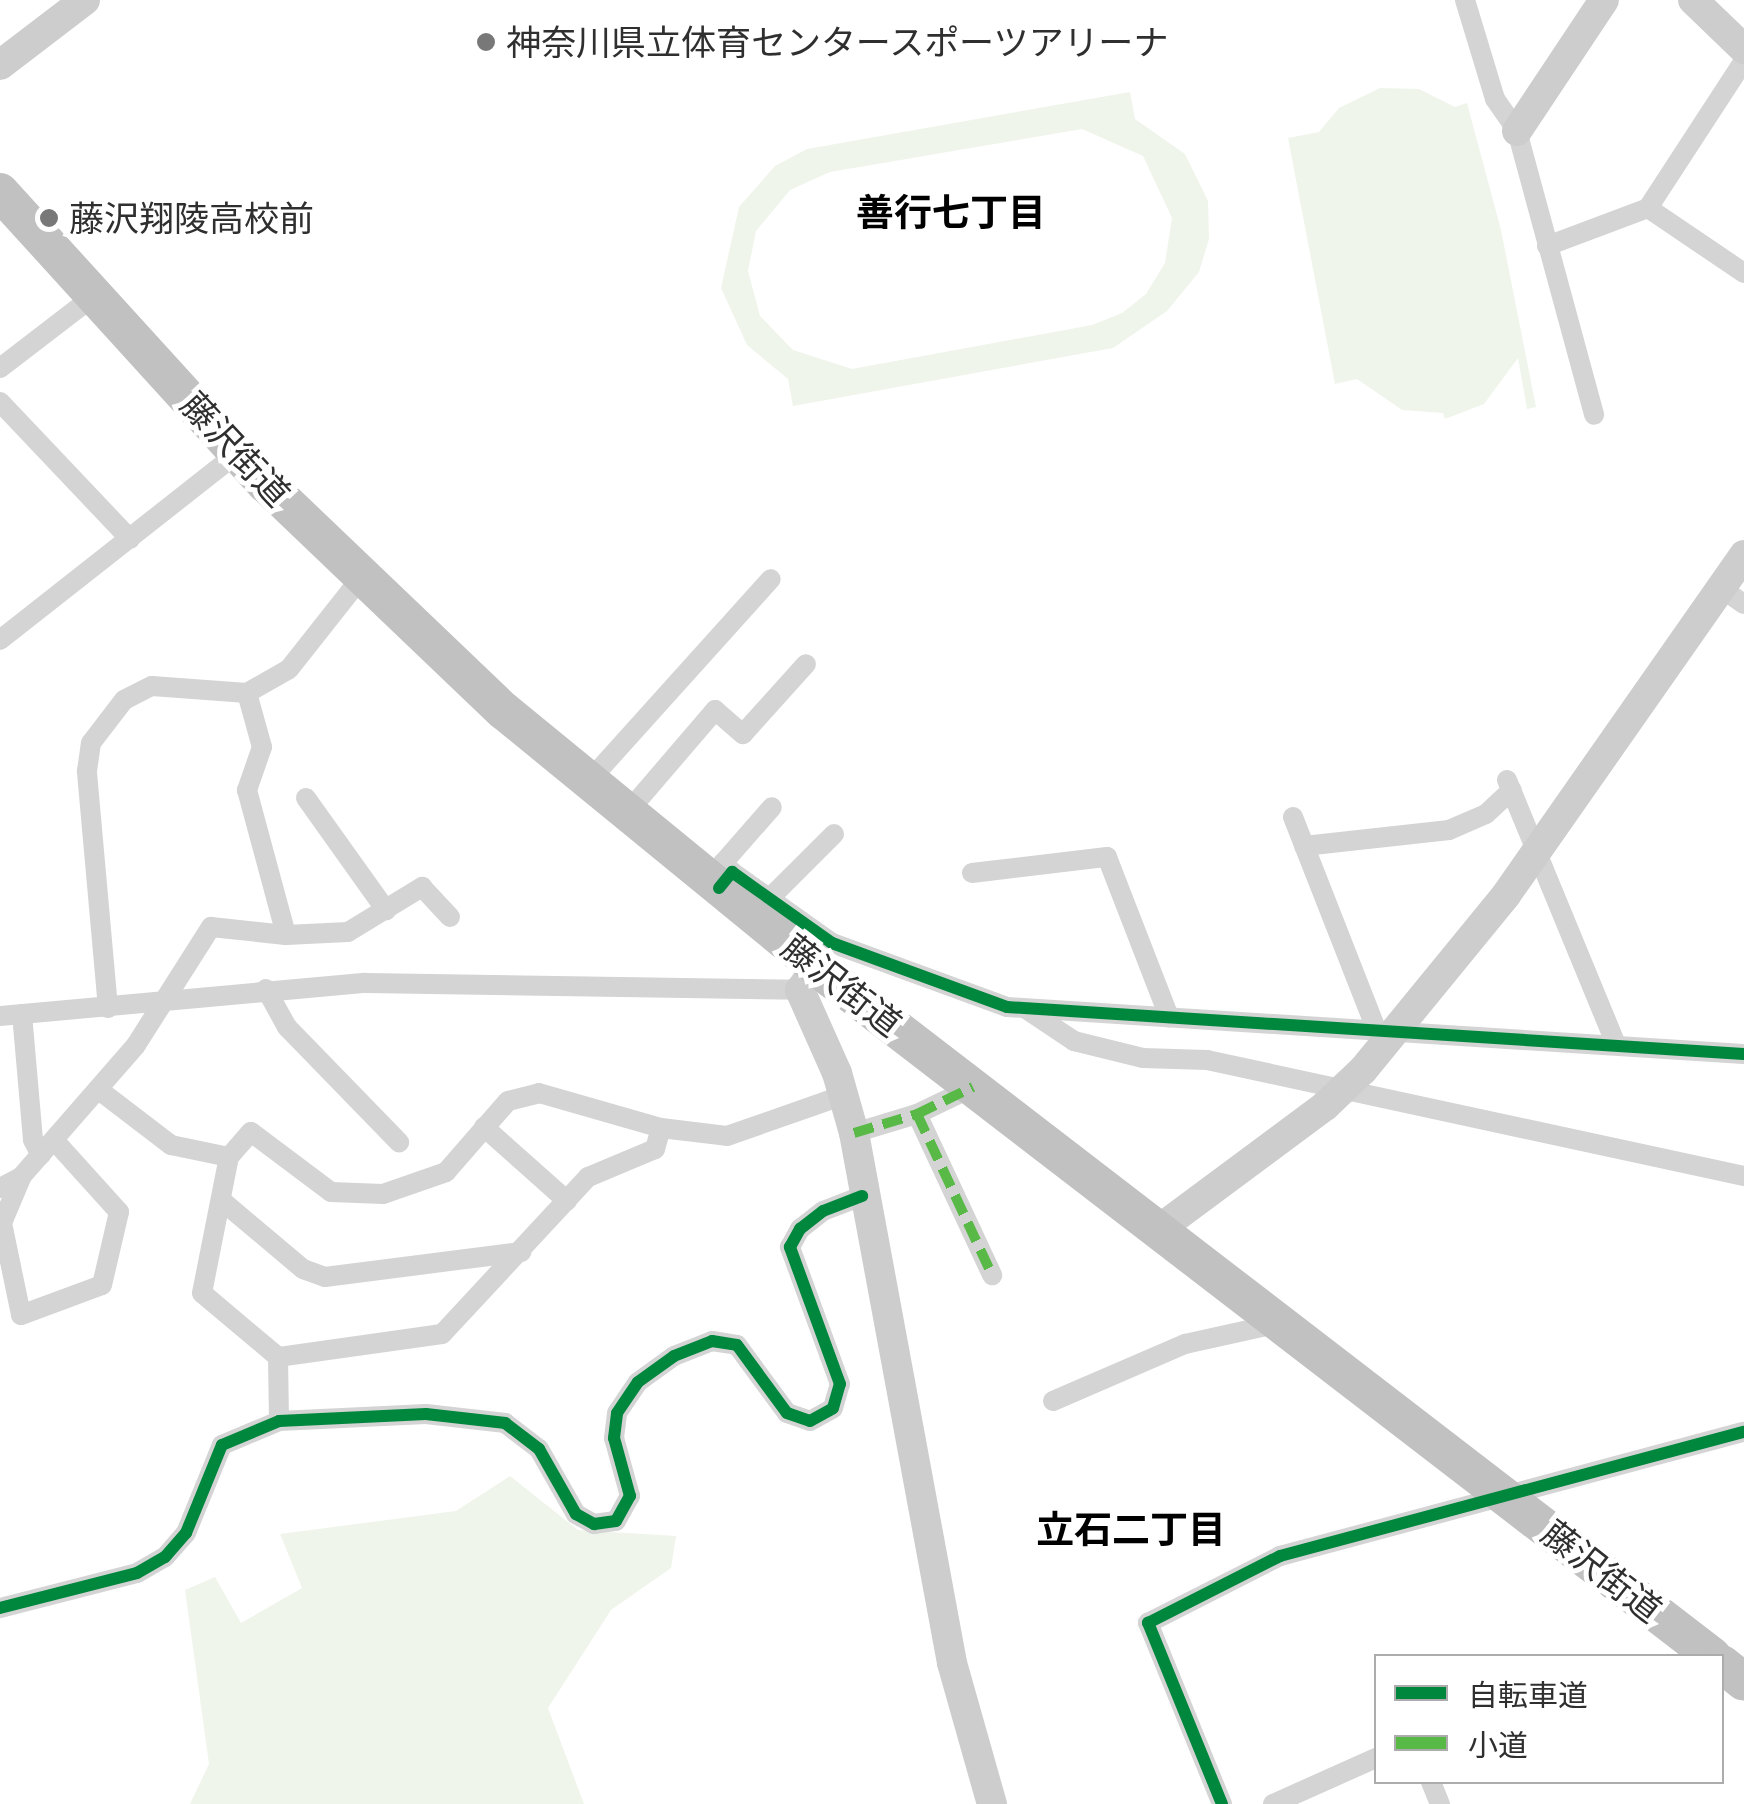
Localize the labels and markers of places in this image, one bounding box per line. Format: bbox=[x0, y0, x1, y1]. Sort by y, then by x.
place label: 神奈川県立体育センタースポーツアリーナ bbox=[506, 21, 1171, 63]
marker: 神奈川県立体育センタースポーツアリーナ bbox=[475, 31, 497, 53]
place label: 藤沢翔陵高校前 bbox=[69, 197, 314, 239]
marker: 藤沢翔陵高校前 bbox=[38, 207, 60, 229]

